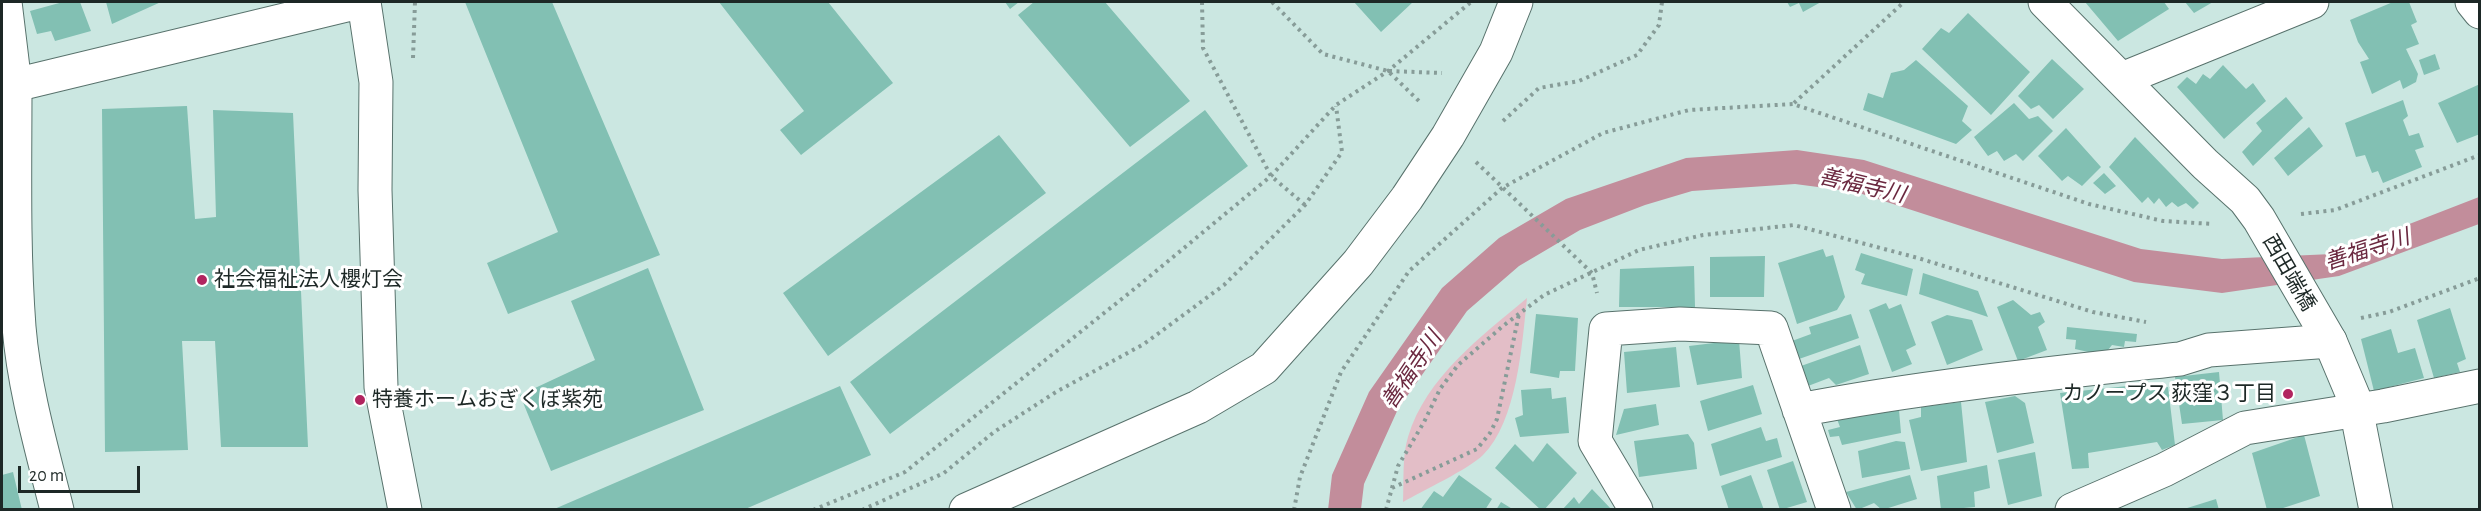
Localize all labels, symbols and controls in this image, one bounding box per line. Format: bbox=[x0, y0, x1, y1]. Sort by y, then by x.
water label: 善福寺川 bbox=[1816, 163, 1908, 209]
water label: 善福寺川 bbox=[2321, 224, 2413, 276]
street label: 西田端橋 bbox=[2257, 230, 2321, 316]
place label: 社会福祉法人櫻灯会 bbox=[214, 267, 403, 293]
marker: 社会福祉法人櫻灯会 bbox=[195, 273, 209, 287]
water label: 善福寺川 bbox=[1376, 326, 1448, 414]
place label: カノープス 荻窪３丁目 bbox=[2063, 381, 2276, 407]
place label: 特養ホームおぎくぼ紫苑 bbox=[372, 387, 603, 413]
marker: カノープス 荻窪３丁目 bbox=[2281, 387, 2295, 401]
marker: 特養ホームおぎくぼ紫苑 bbox=[353, 393, 367, 407]
scale bar bbox=[21, 454, 142, 492]
text: 20 m bbox=[29, 467, 64, 485]

